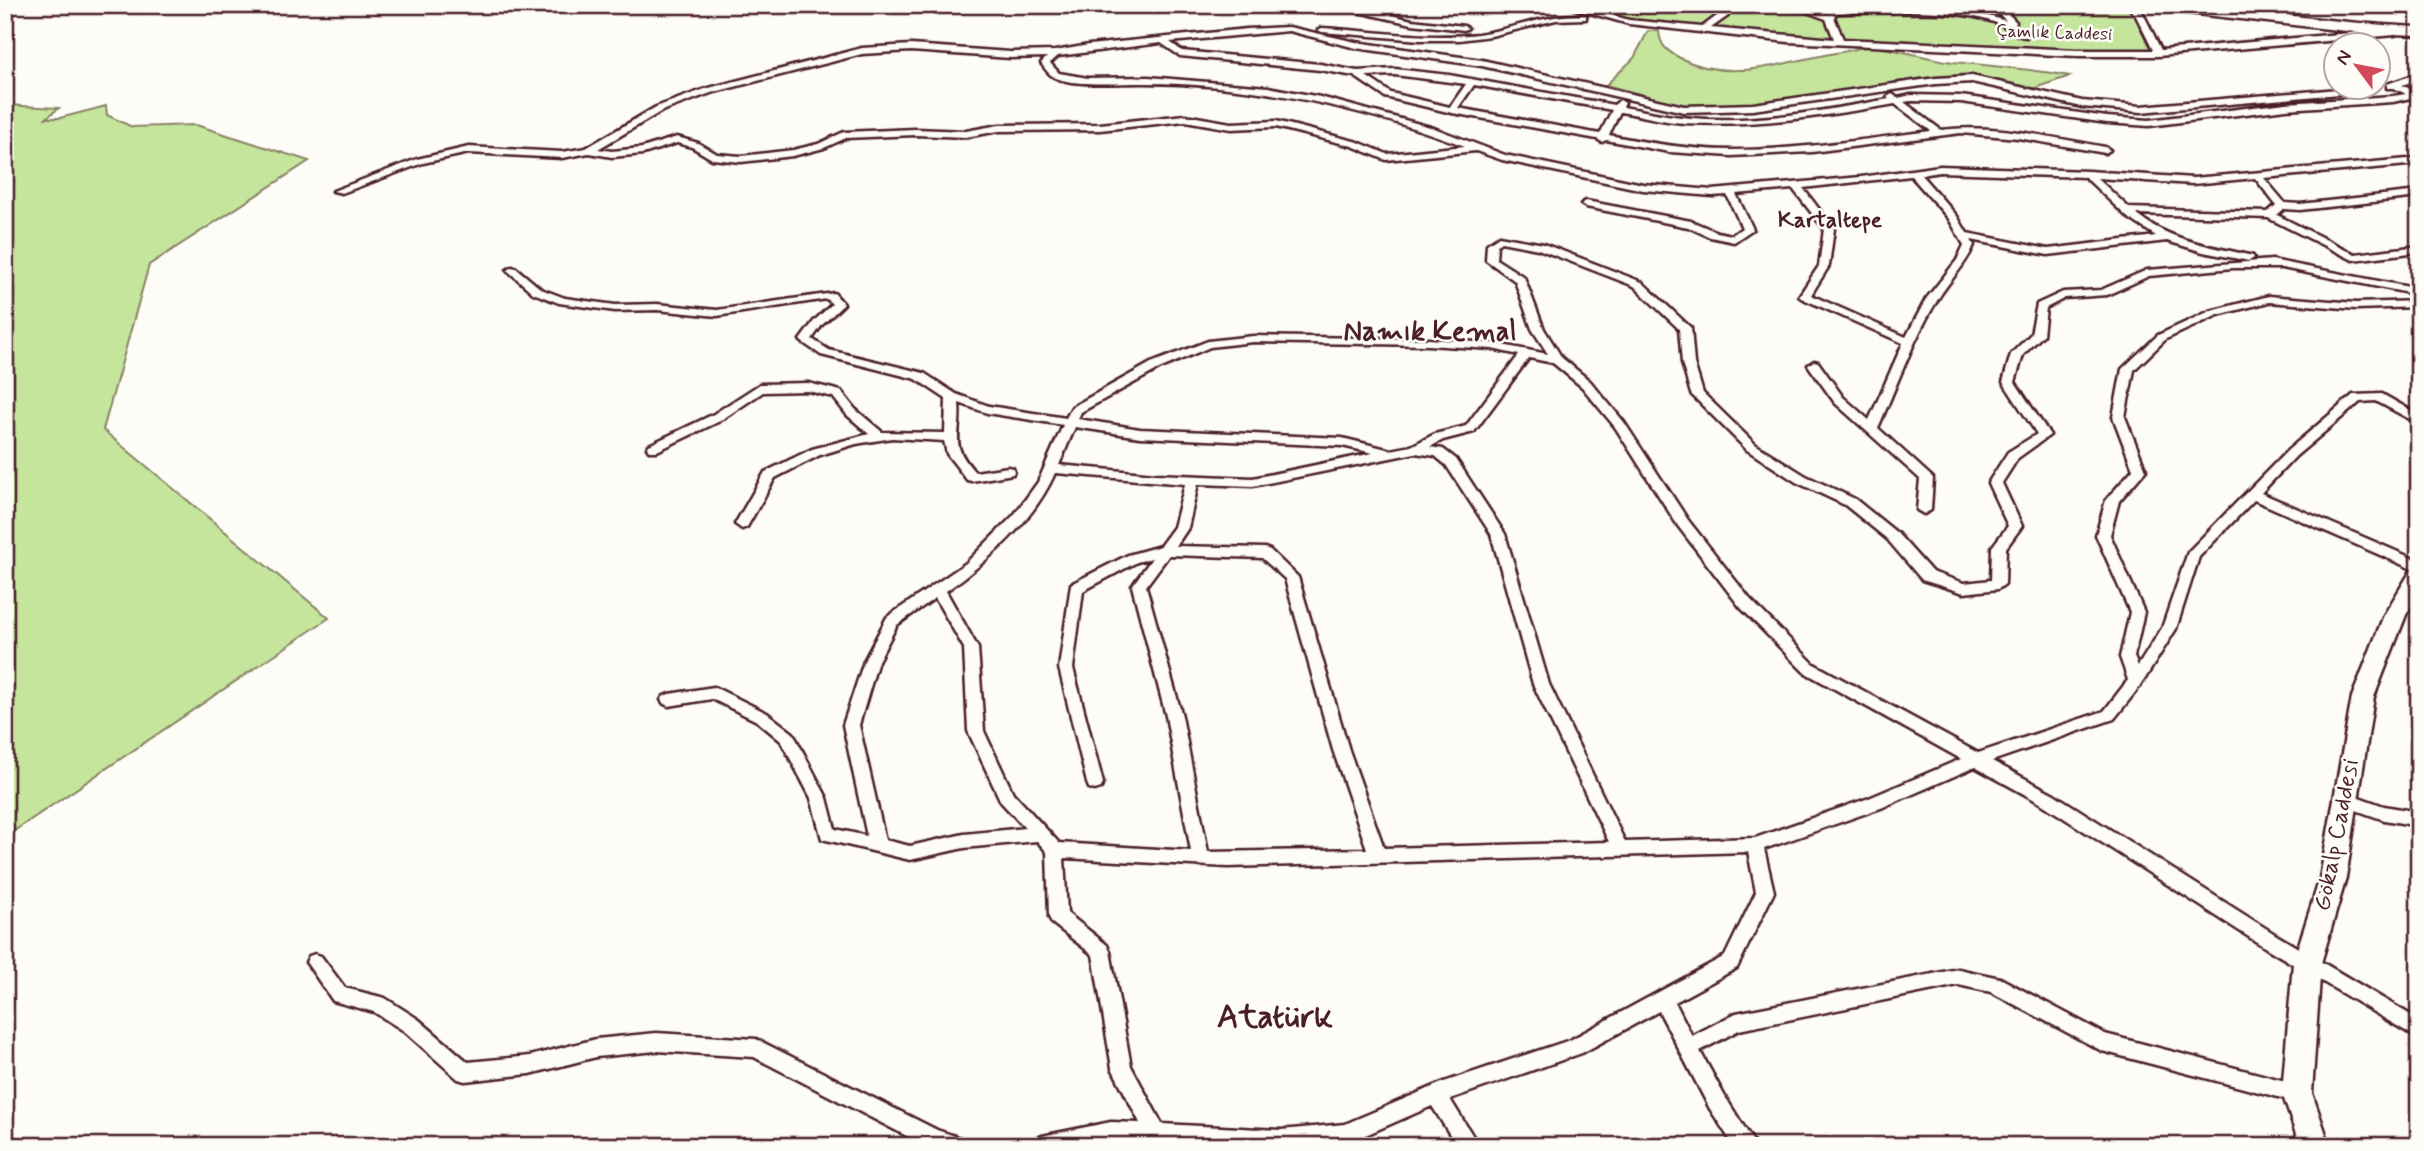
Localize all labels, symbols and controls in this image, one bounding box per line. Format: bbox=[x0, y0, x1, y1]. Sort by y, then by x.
street label: Çamlık Caddesi bbox=[1995, 19, 2113, 47]
north arrow bbox=[2322, 32, 2392, 102]
text: N bbox=[2330, 46, 2358, 70]
district label: Kartaltepe bbox=[1778, 206, 1883, 236]
district label: Namık Kemal bbox=[1344, 314, 1516, 351]
street label: Gökalp Caddesi bbox=[2307, 756, 2367, 914]
district label: Atatürk bbox=[1217, 996, 1333, 1040]

